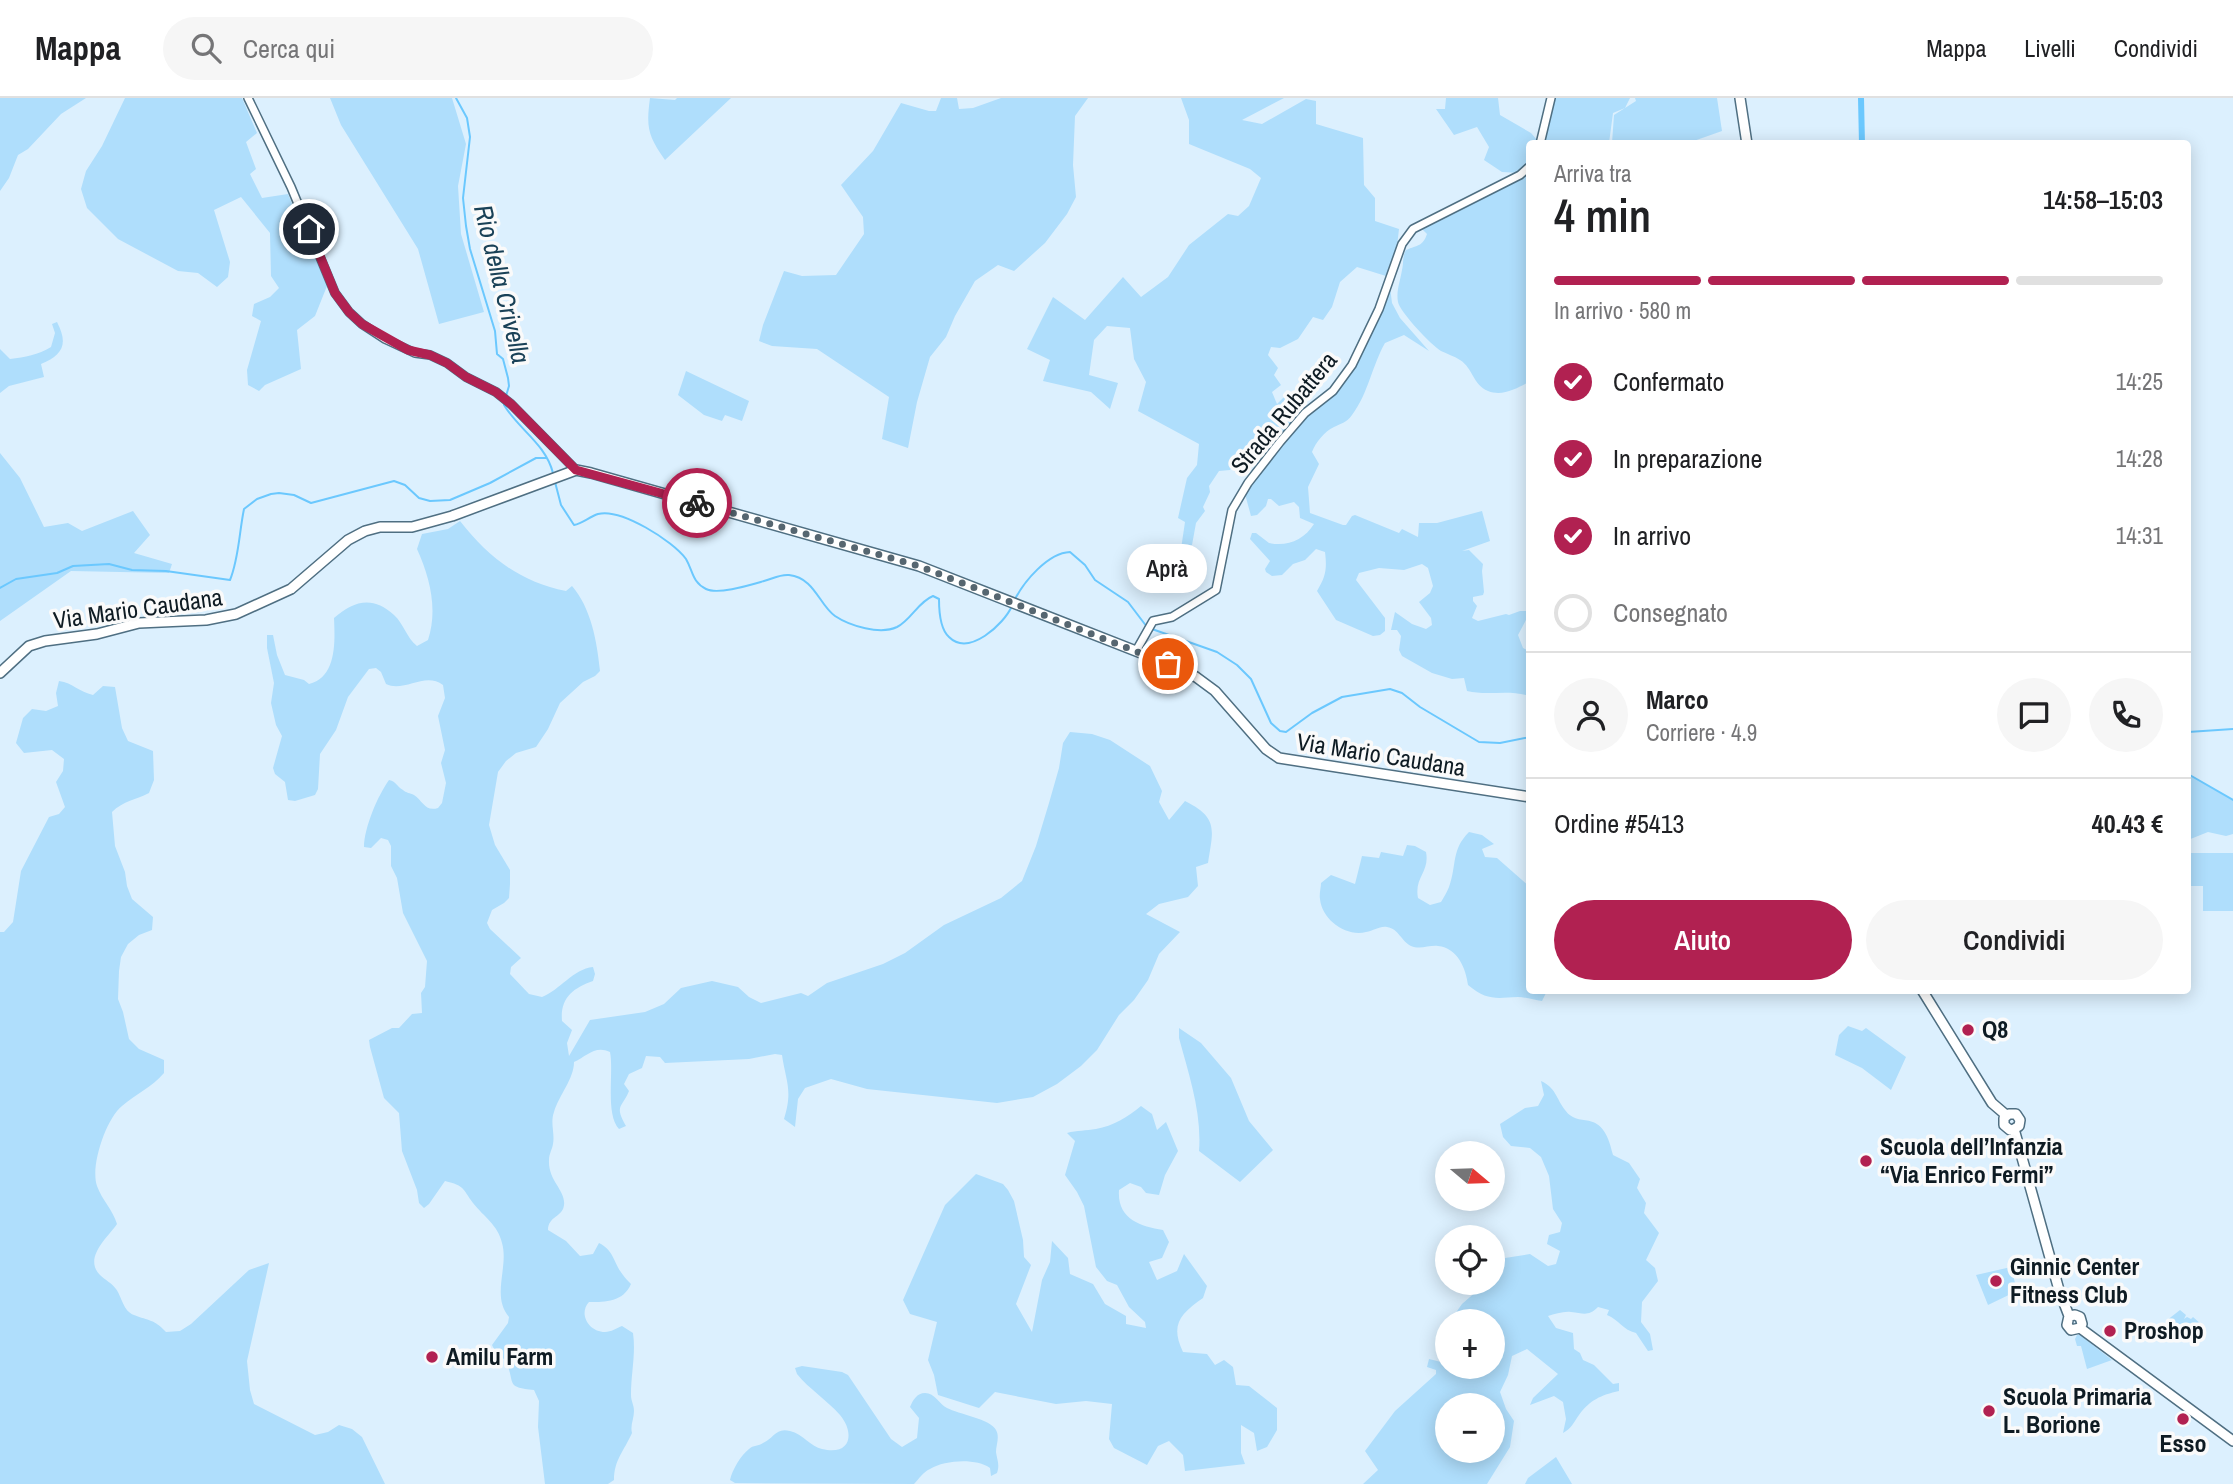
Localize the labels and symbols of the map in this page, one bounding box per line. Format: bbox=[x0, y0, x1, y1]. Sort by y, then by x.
pin bbox=[279, 199, 339, 259]
water label: Rio della Crivella bbox=[466, 201, 539, 367]
street label: Strada Rubattera bbox=[1223, 345, 1344, 480]
courier bbox=[662, 468, 732, 538]
callout: Aprà bbox=[1128, 545, 1208, 594]
street label: Via Mario Caudana bbox=[51, 580, 224, 636]
pin bbox=[1138, 634, 1198, 694]
street label: Via Mario Caudana bbox=[1295, 725, 1468, 783]
place label: Q8 bbox=[1982, 1013, 2008, 1045]
marker: Q8 bbox=[1960, 1022, 1976, 1038]
place label: Scuola dell’Infanzia “Via Enrico Fermi” bbox=[1880, 1130, 2063, 1190]
north arrow bbox=[1435, 1141, 1505, 1211]
marker: Scuola dell’Infanzia “Via Enrico Fermi” bbox=[1858, 1153, 1874, 1169]
place label: Ginnic Center Fitness Club bbox=[2010, 1250, 2139, 1310]
marker: Ginnic Center Fitness Club bbox=[1988, 1273, 2004, 1289]
place label: Proshop bbox=[2124, 1314, 2204, 1346]
marker: Proshop bbox=[2102, 1323, 2118, 1339]
place label: Amilu Farm bbox=[446, 1340, 553, 1372]
marker: Amilu Farm bbox=[424, 1349, 440, 1365]
place label: Scuola Primaria L. Borione bbox=[2003, 1380, 2152, 1440]
marker: Scuola Primaria L. Borione bbox=[1981, 1403, 1997, 1419]
marker: Esso bbox=[2175, 1411, 2191, 1427]
place label: Esso bbox=[2159, 1427, 2207, 1459]

